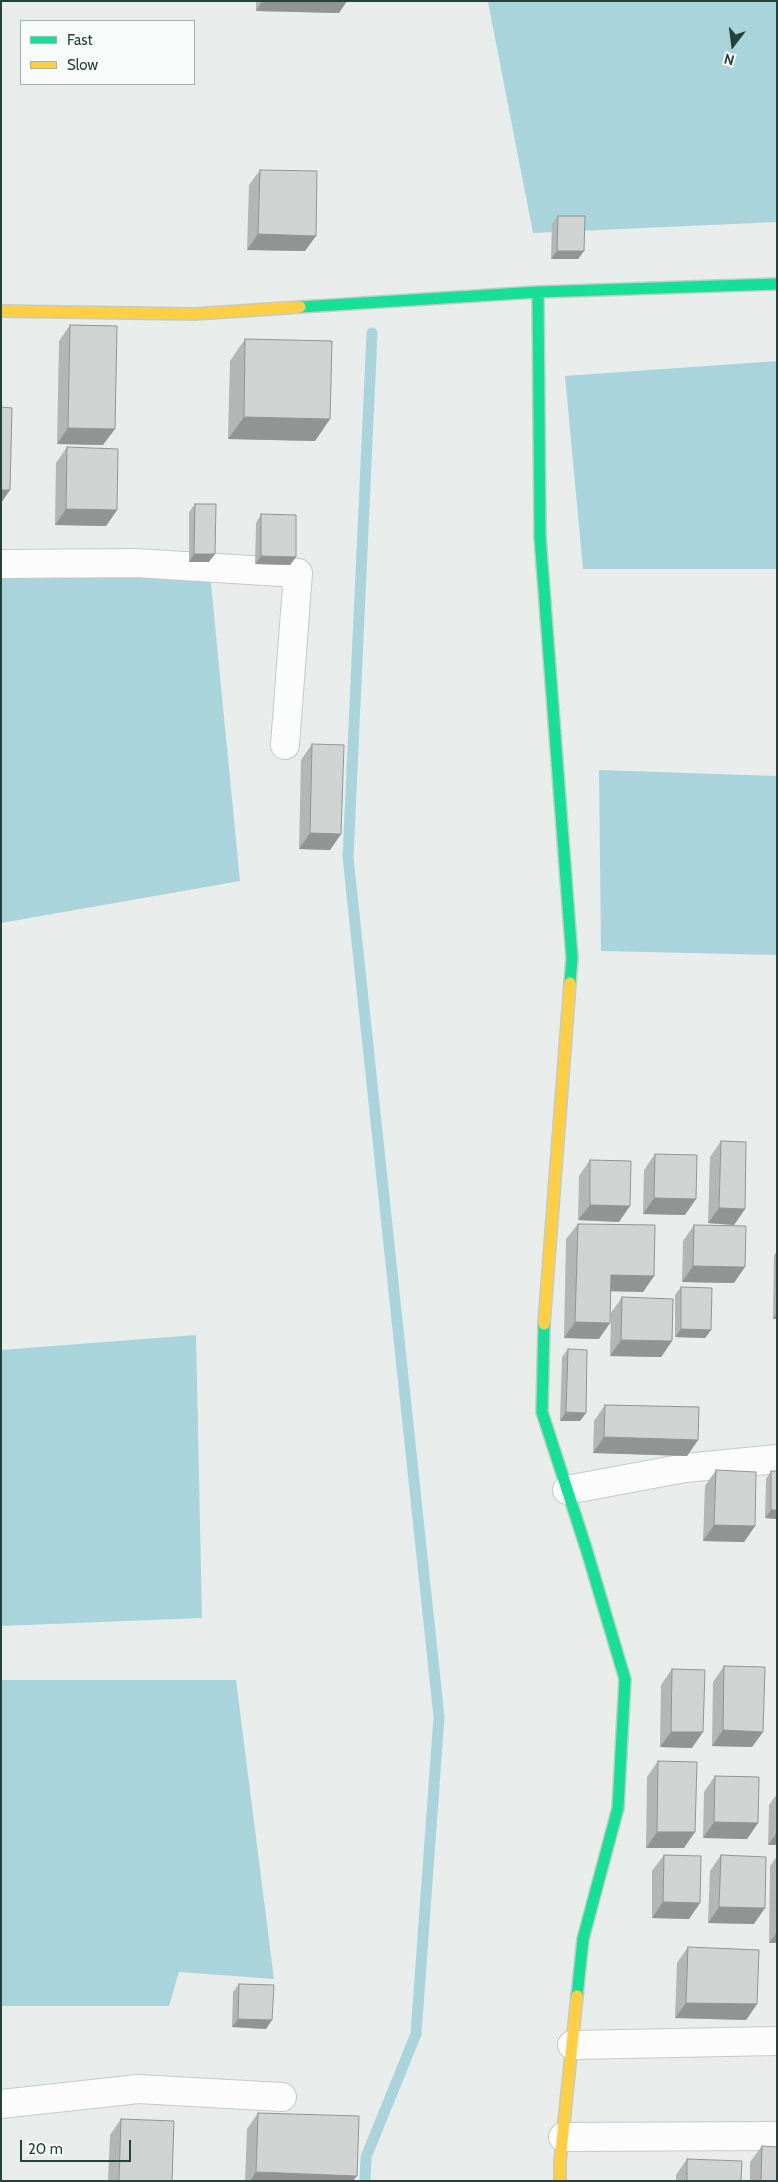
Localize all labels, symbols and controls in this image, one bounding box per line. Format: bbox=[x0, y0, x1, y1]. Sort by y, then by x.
legend bbox=[20, 20, 195, 85]
north arrow bbox=[708, 20, 758, 70]
text: Fast bbox=[67, 31, 92, 49]
text: N bbox=[722, 50, 736, 69]
text: Slow bbox=[67, 56, 98, 74]
scale bar bbox=[22, 2130, 134, 2162]
text: 20 m bbox=[28, 2140, 63, 2158]

